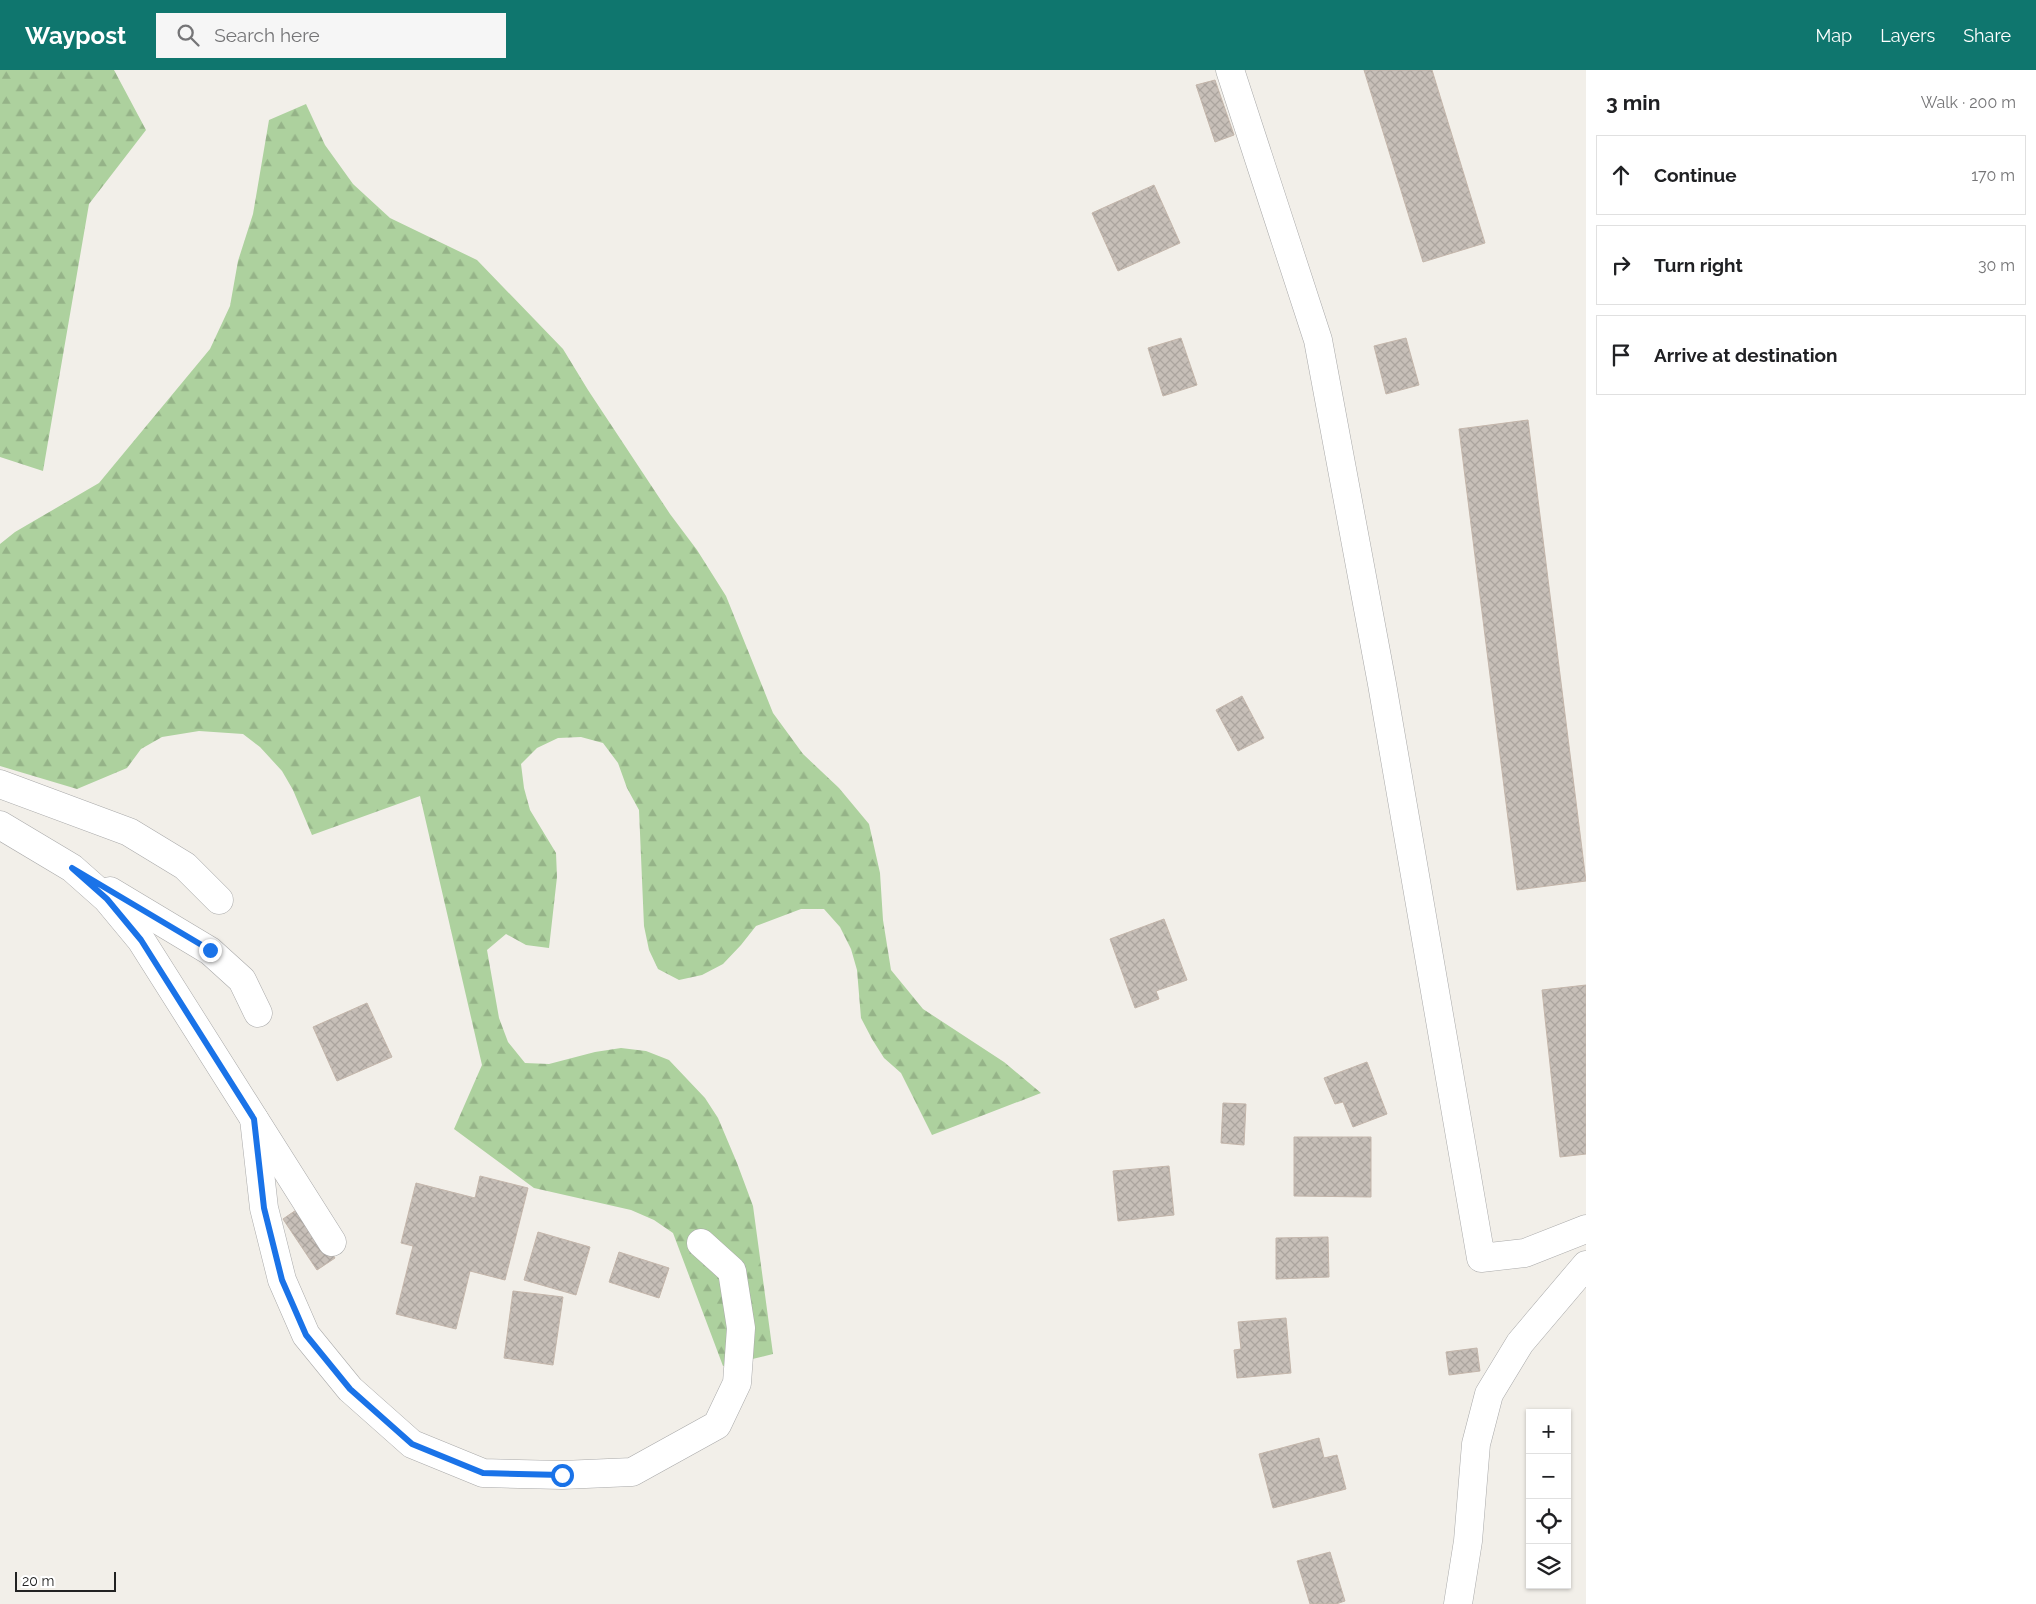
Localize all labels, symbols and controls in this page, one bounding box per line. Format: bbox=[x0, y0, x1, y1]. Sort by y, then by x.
search box bbox=[156, 13, 506, 58]
text: Waypost bbox=[25, 21, 126, 50]
icon: search bbox=[174, 21, 202, 49]
text: Search here bbox=[214, 24, 320, 46]
text: Map bbox=[1816, 25, 1852, 46]
text: Layers bbox=[1880, 25, 1935, 46]
text: Share bbox=[1963, 25, 2011, 46]
text: 3 min bbox=[1606, 90, 1660, 115]
text: Walk · 200 m bbox=[1921, 93, 2016, 112]
icon: ahead bbox=[1607, 161, 1635, 189]
text: Continue bbox=[1654, 164, 1737, 186]
text: 170 m bbox=[1971, 166, 2015, 185]
icon: right bbox=[1607, 251, 1635, 279]
text: Turn right bbox=[1654, 254, 1743, 276]
text: 30 m bbox=[1978, 256, 2015, 275]
icon: arrive bbox=[1607, 341, 1635, 369]
text: Arrive at destination bbox=[1654, 344, 1838, 366]
route end bbox=[199, 939, 222, 962]
map controls bbox=[1526, 1409, 1571, 1589]
button: + bbox=[1526, 1409, 1571, 1454]
button: − bbox=[1526, 1454, 1571, 1499]
route start bbox=[551, 1464, 574, 1487]
button: locate bbox=[1526, 1499, 1571, 1544]
button: layers bbox=[1526, 1544, 1571, 1589]
scale bar bbox=[15, 1569, 116, 1592]
text: 20 m bbox=[22, 1573, 54, 1589]

